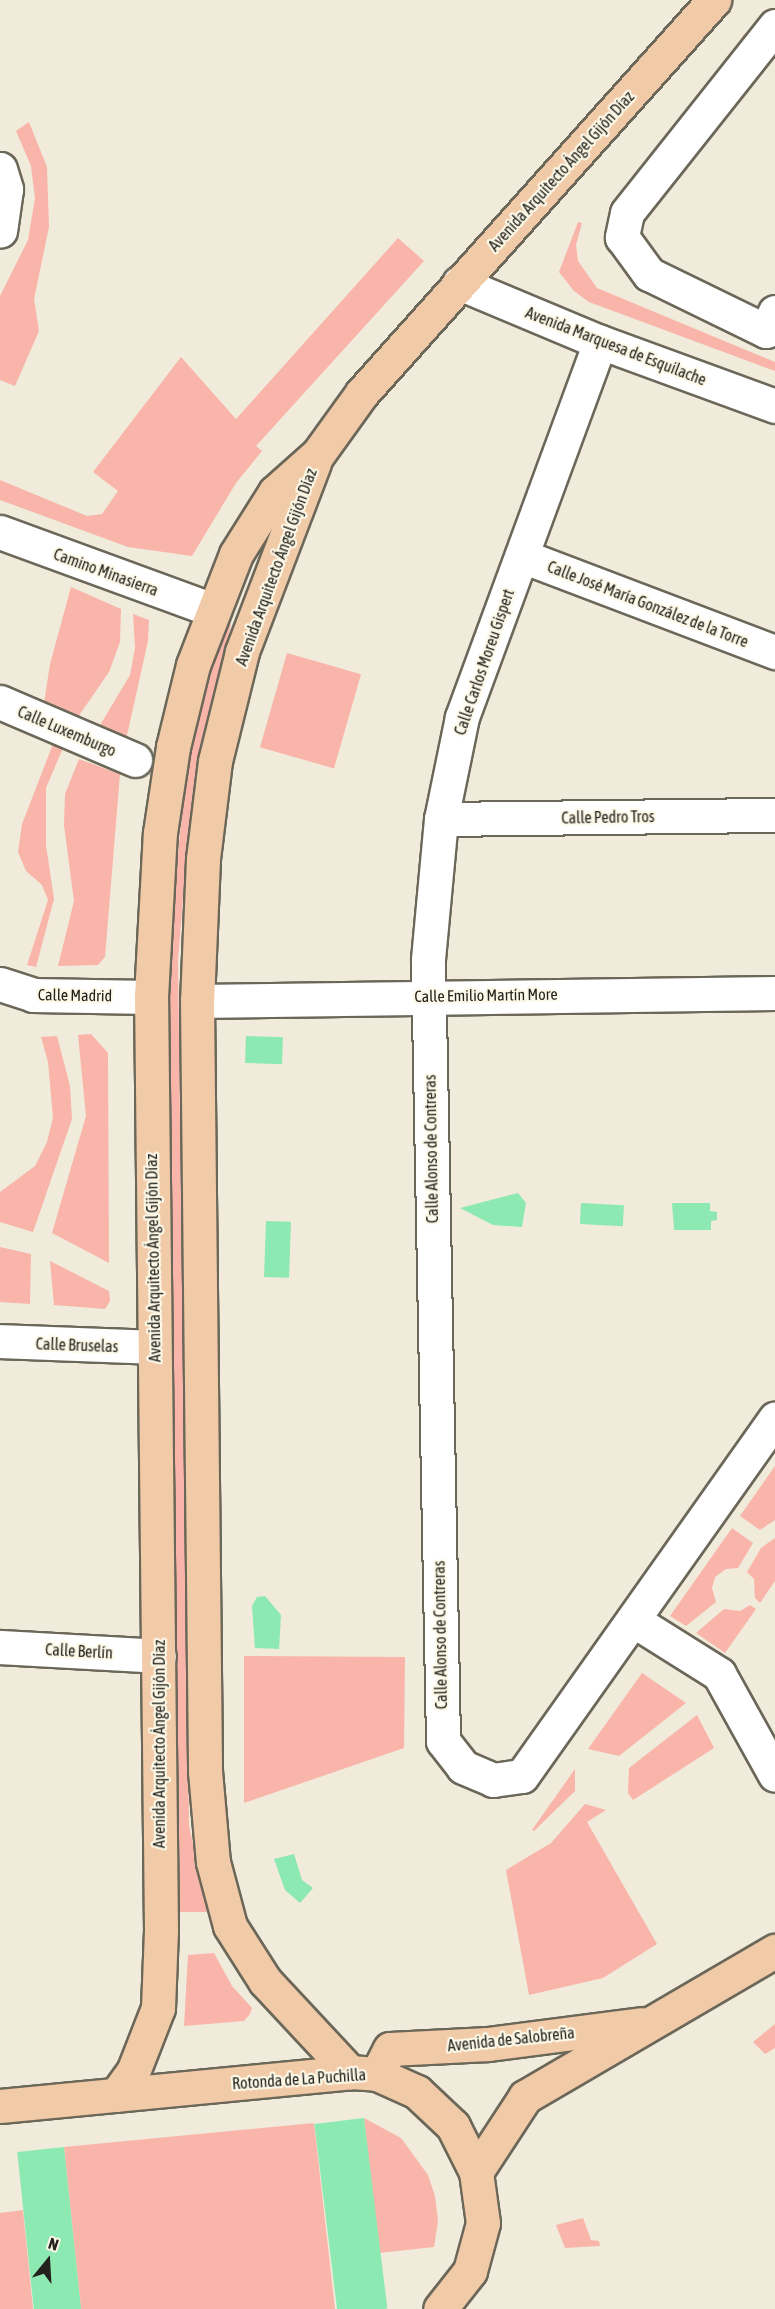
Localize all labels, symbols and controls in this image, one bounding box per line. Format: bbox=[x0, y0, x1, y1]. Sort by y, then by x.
street label: Avenida Arquitecto Ángel Gijón Díaz bbox=[484, 87, 638, 255]
street label: Avenida Marquesa de Esquilache bbox=[523, 303, 709, 389]
street label: Avenida Arquitecto Ángel Gijón Díaz bbox=[231, 466, 321, 668]
street label: Camino Minasierra bbox=[51, 544, 161, 600]
street label: Calle José María González de la Torre bbox=[545, 557, 751, 651]
street label: Calle Carlos Moreu Gispert bbox=[450, 586, 518, 738]
street label: Calle Luxemburgo bbox=[15, 702, 119, 760]
street label: Calle Pedro Tros bbox=[561, 807, 655, 827]
street label: Calle Emilio Martín More bbox=[414, 984, 558, 1006]
street label: Calle Madrid bbox=[38, 985, 112, 1005]
street label: Calle Alonso de Contreras bbox=[420, 1075, 442, 1223]
street label: Avenida Arquitecto Ángel Gijón Díaz bbox=[142, 1154, 164, 1362]
street label: Calle Bruselas bbox=[35, 1334, 119, 1356]
street label: Calle Alonso de Contreras bbox=[429, 1561, 451, 1709]
street label: Calle Berlín bbox=[45, 1640, 113, 1662]
street label: Avenida Arquitecto Ángel Gijón Díaz bbox=[149, 1640, 169, 1848]
street label: Avenida de Salobreña bbox=[446, 2023, 576, 2055]
street label: Rotonda de La Puchilla bbox=[231, 2065, 367, 2093]
north arrow bbox=[18, 2231, 78, 2291]
text: N bbox=[46, 2234, 61, 2254]

